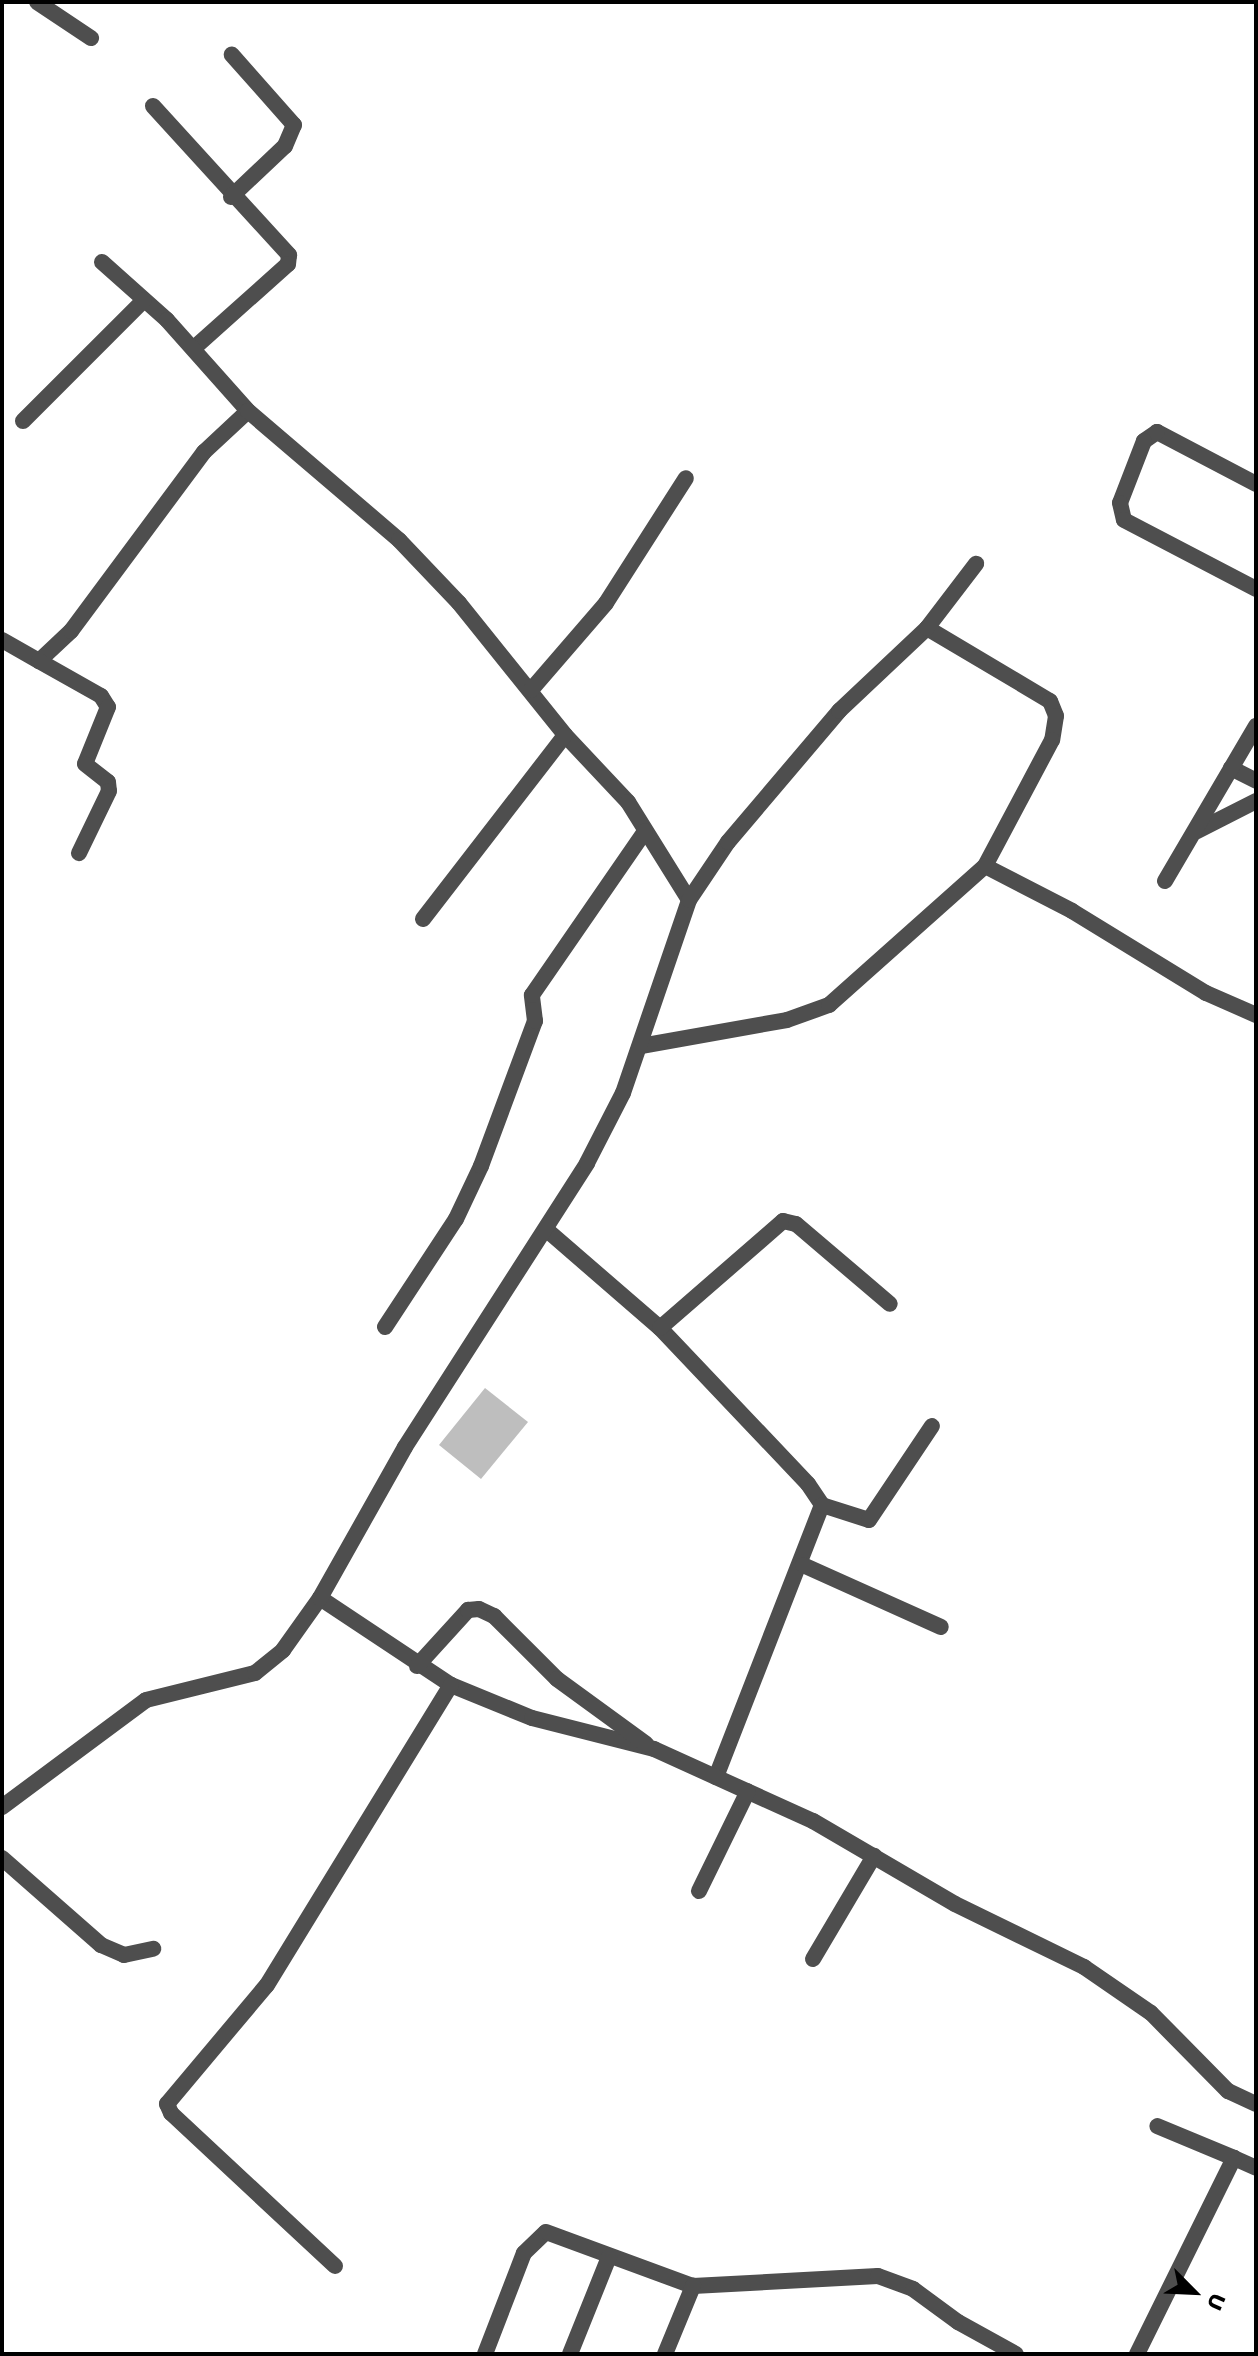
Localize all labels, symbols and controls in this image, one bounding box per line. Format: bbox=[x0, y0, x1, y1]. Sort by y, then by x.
north arrow bbox=[1154, 2252, 1234, 2332]
text: U bbox=[1202, 2290, 1231, 2314]

